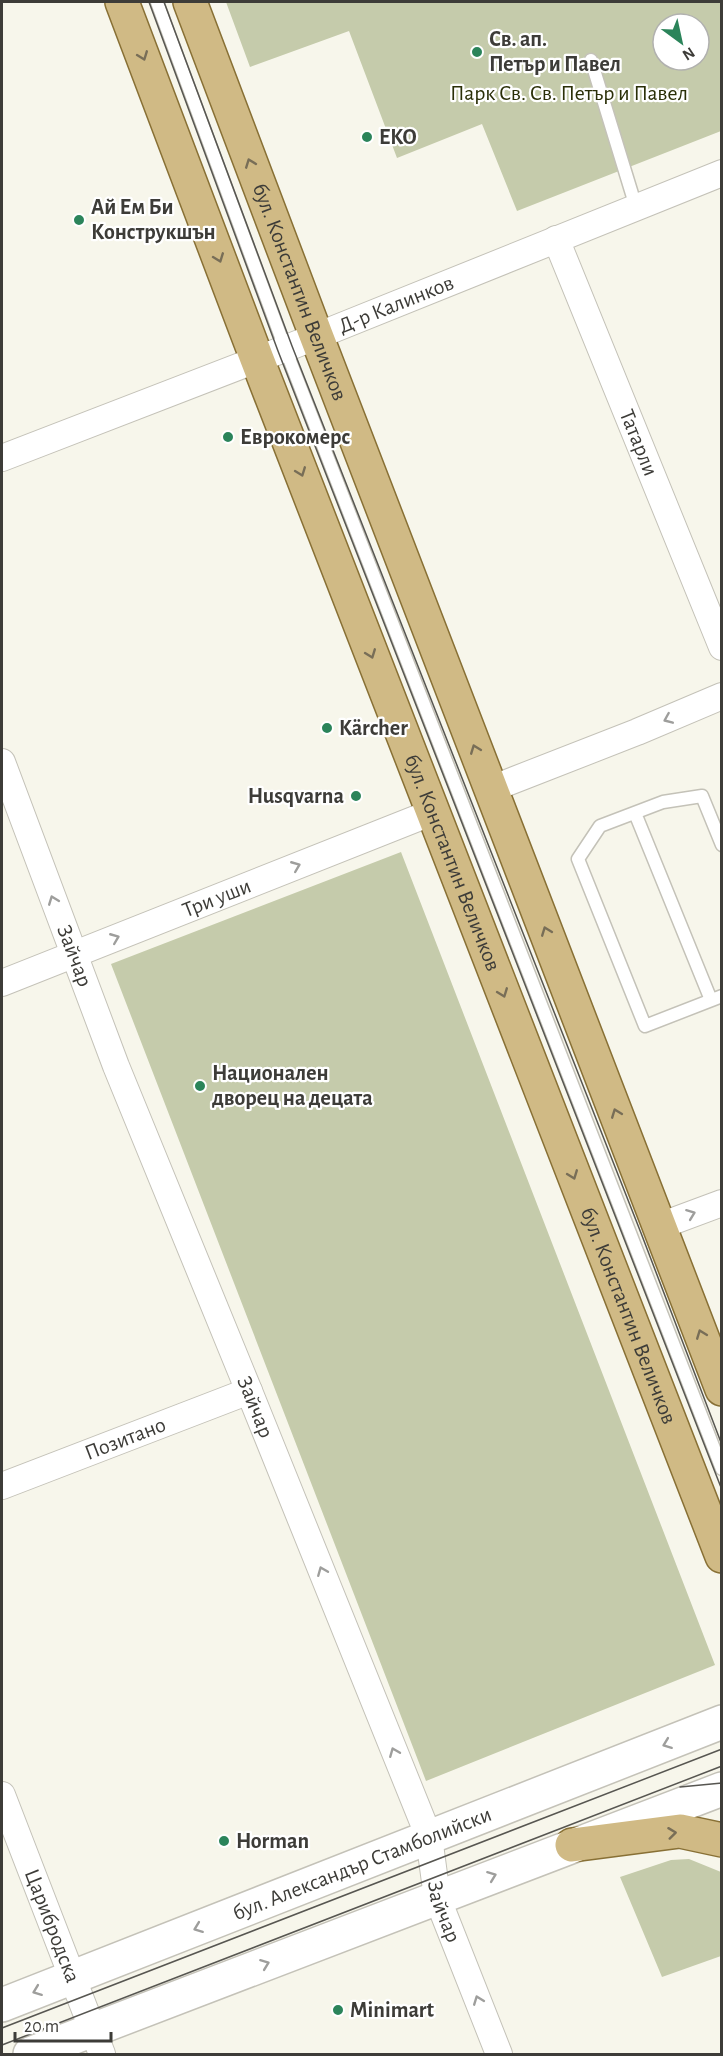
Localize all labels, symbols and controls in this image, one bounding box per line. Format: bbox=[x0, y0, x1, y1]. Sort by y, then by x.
north arrow bbox=[651, 12, 711, 72]
place label: Св. ап. Петър и Павел bbox=[489, 28, 621, 75]
text: N bbox=[680, 44, 698, 63]
marker: Св. ап. Петър и Павел bbox=[470, 45, 484, 59]
one-way arrow bbox=[135, 50, 148, 61]
park label: Парк Св. Св. Петър и Павел bbox=[450, 82, 688, 104]
place label: EKO bbox=[379, 126, 417, 148]
marker: EKO bbox=[360, 130, 374, 144]
one-way arrow bbox=[245, 158, 257, 169]
street label: бул. Константин Величков bbox=[249, 180, 351, 404]
place label: Ай Ем Би Конструкшън bbox=[91, 196, 216, 244]
marker: Ай Ем Би Конструкшън bbox=[72, 213, 86, 227]
one-way arrow bbox=[211, 253, 224, 263]
street label: Д-р Калинков bbox=[335, 271, 457, 337]
street label: Татарли bbox=[616, 406, 662, 479]
place label: Еврокомерс bbox=[240, 426, 350, 448]
marker: Еврокомерс bbox=[221, 430, 235, 444]
one-way arrow bbox=[294, 466, 306, 477]
one-way arrow bbox=[364, 648, 377, 659]
one-way arrow bbox=[663, 712, 674, 724]
place label: Kärcher bbox=[339, 717, 408, 739]
marker: Kärcher bbox=[320, 721, 334, 735]
one-way arrow bbox=[470, 744, 483, 755]
street label: бул. Константин Величков bbox=[401, 751, 505, 974]
place label: Husqvarna bbox=[248, 785, 344, 807]
marker: Husqvarna bbox=[349, 789, 363, 803]
one-way arrow bbox=[289, 861, 300, 873]
street label: Три уши bbox=[179, 874, 254, 921]
one-way arrow bbox=[48, 895, 61, 906]
street label: Зайчар bbox=[53, 922, 96, 990]
one-way arrow bbox=[541, 926, 553, 937]
one-way arrow bbox=[108, 933, 119, 945]
one-way arrow bbox=[495, 987, 508, 997]
place label: Национален дворец на децата bbox=[212, 1062, 373, 1109]
marker: Национален дворец на децата bbox=[193, 1079, 207, 1093]
one-way arrow bbox=[611, 1108, 623, 1119]
one-way arrow bbox=[566, 1168, 578, 1179]
street label: бул. Константин Величков bbox=[577, 1204, 681, 1427]
one-way arrow bbox=[685, 1209, 696, 1222]
one-way arrow bbox=[696, 1329, 708, 1340]
street label: Зайчар bbox=[233, 1373, 278, 1441]
street label: Позитано bbox=[82, 1413, 169, 1464]
one-way arrow bbox=[317, 1566, 329, 1577]
one-way arrow bbox=[662, 1736, 673, 1749]
one-way arrow bbox=[389, 1747, 401, 1758]
street label: бул. Александър Стамболийски bbox=[230, 1803, 495, 1924]
one-way arrow bbox=[667, 1827, 677, 1839]
place label: Horman bbox=[236, 1830, 309, 1852]
marker: Horman bbox=[217, 1834, 231, 1848]
street label: Царибродска bbox=[21, 1866, 84, 1986]
one-way arrow bbox=[486, 1871, 496, 1884]
street label: Зайчар bbox=[424, 1879, 465, 1945]
one-way arrow bbox=[193, 1921, 204, 1933]
one-way arrow bbox=[259, 1958, 270, 1971]
one-way arrow bbox=[32, 1984, 43, 1996]
one-way arrow bbox=[473, 1995, 485, 2006]
place label: Minimart bbox=[350, 1999, 435, 2021]
marker: Minimart bbox=[331, 2003, 345, 2017]
scale bar bbox=[15, 2005, 111, 2043]
text: 20 m bbox=[24, 2018, 59, 2036]

